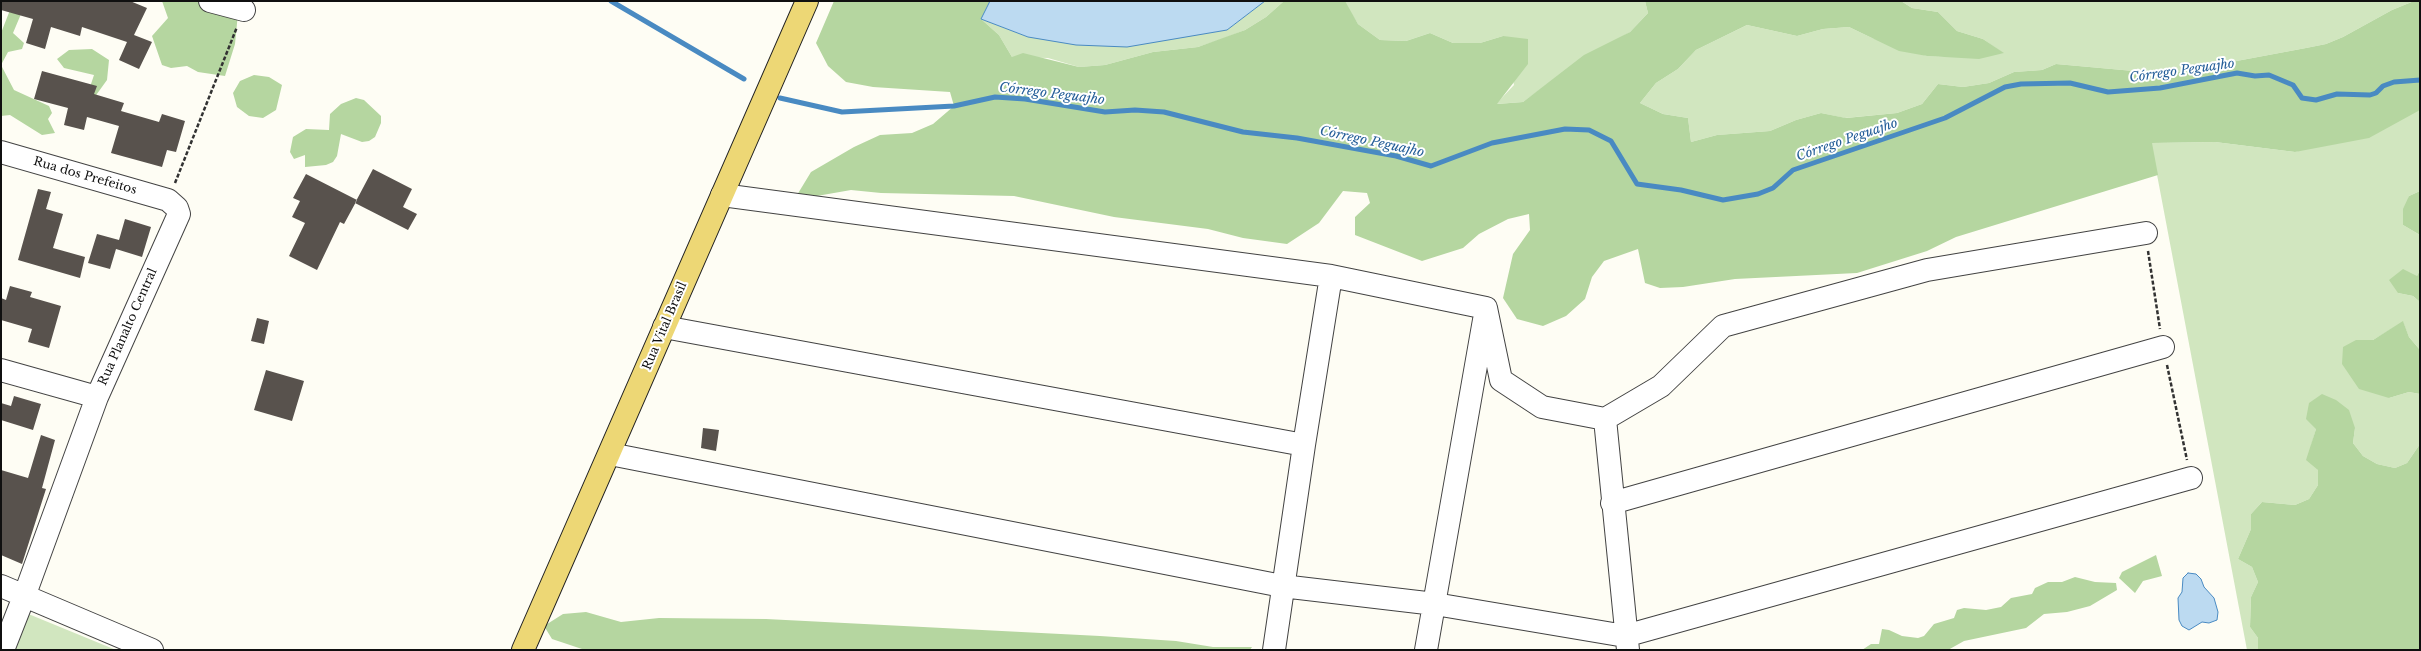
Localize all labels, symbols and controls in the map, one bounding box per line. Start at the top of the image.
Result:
water label: Córrego Peguajho [2128,56,2236,86]
water label: Córrego Peguajho [998,80,1106,108]
water label: Córrego Peguajho [1794,115,1900,165]
water label: Córrego Peguajho [1318,123,1426,161]
street label: Rua dos Prefeitos [32,154,138,198]
street label: Rua Planalto Central [96,266,160,388]
street label: Rua Vital Brasil [640,280,690,372]

